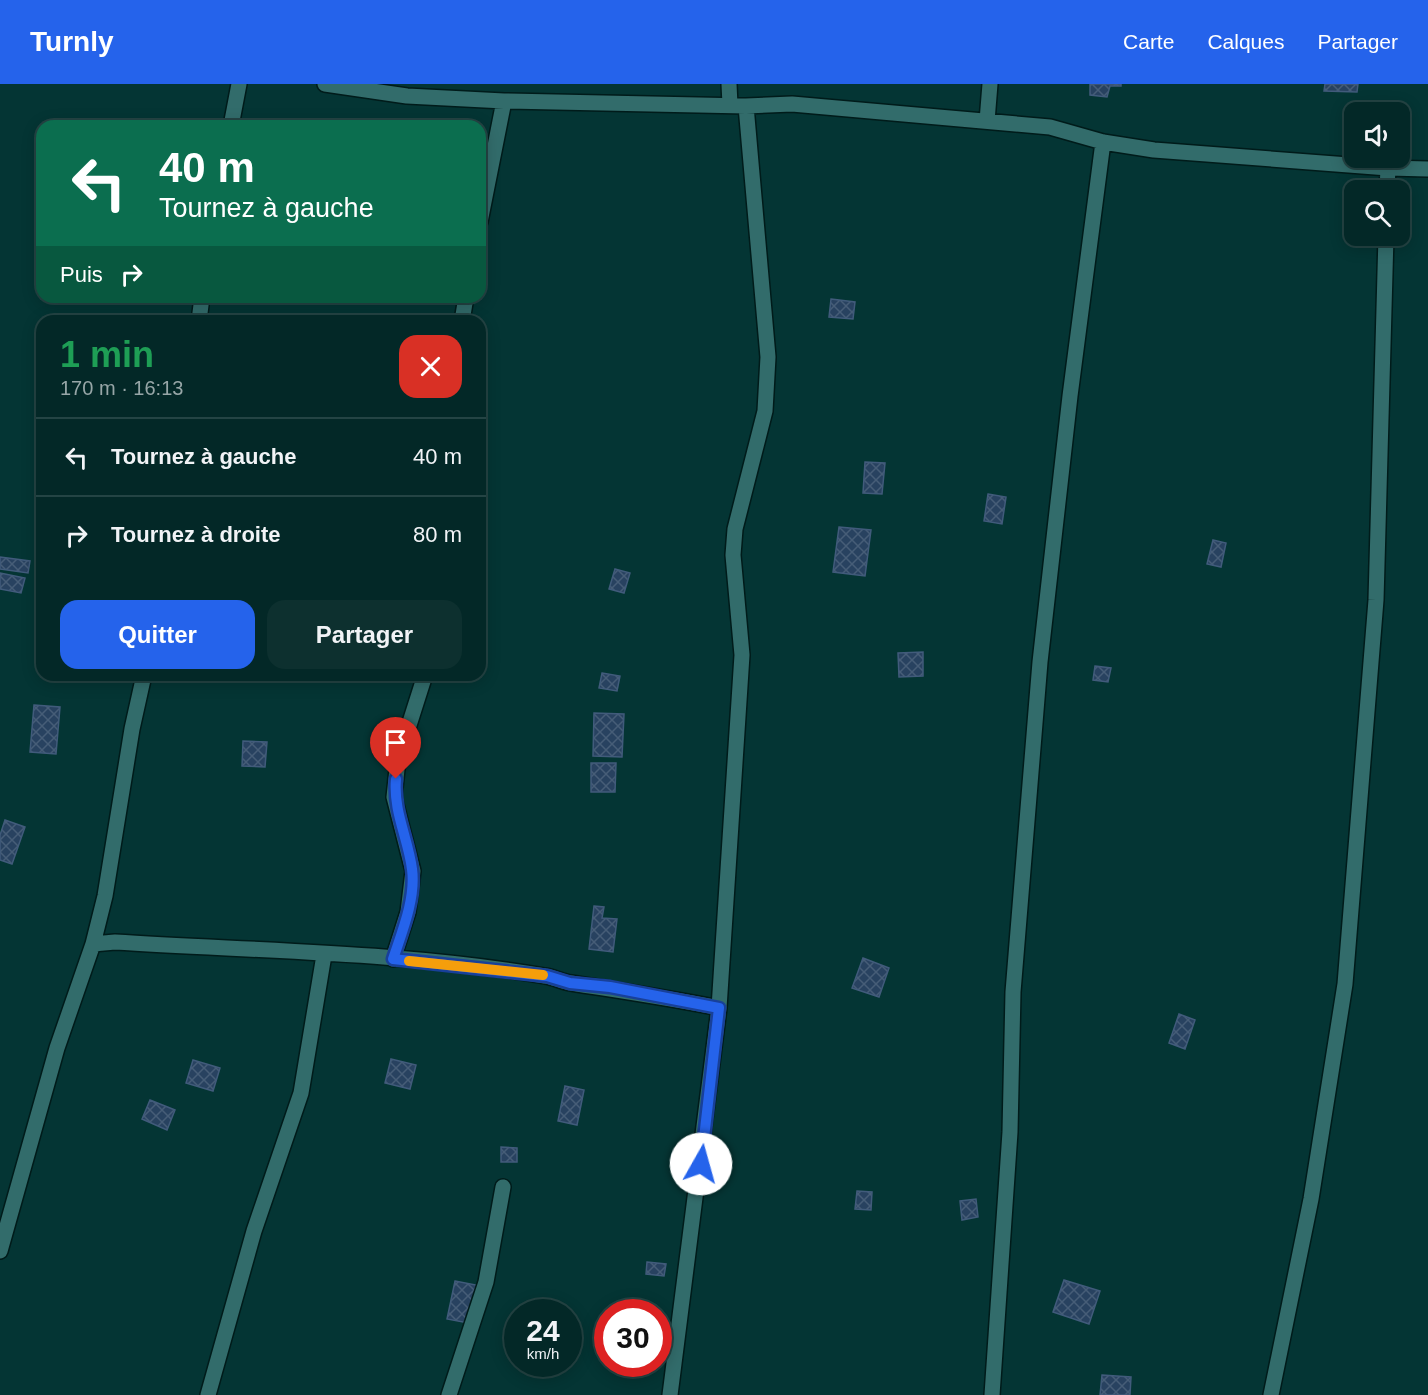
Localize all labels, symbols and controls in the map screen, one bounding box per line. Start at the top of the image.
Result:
text: Turnly [30,26,113,57]
text: Carte [1123,30,1174,53]
text: Calques [1207,30,1284,53]
text: Partager [1317,30,1398,53]
map controls [1344,102,1410,246]
button: sound [1344,102,1410,168]
icon: left [60,144,138,222]
text: 40 m [159,144,255,191]
button: search [1344,180,1410,246]
text: Tournez à gauche [159,193,374,223]
icon: right [115,258,148,291]
text: Puis [60,262,103,287]
text: 1 min [60,334,154,375]
button: close [399,335,462,398]
text: 170 m · 16:13 [60,377,183,399]
icon: left [60,441,93,474]
text: Tournez à gauche [111,444,296,469]
text: 40 m [413,444,462,469]
icon: right [60,519,93,552]
text: Tournez à droite [111,522,281,547]
text: 80 m [413,522,462,547]
button: Quitter [60,600,255,669]
button: Partager [267,600,462,669]
pin [370,717,421,779]
icon: arrive [379,726,412,759]
position arrow [669,1132,733,1196]
speed limit sign: 30 [594,1299,672,1377]
text: 24 [526,1314,560,1347]
text: km/h [527,1345,559,1362]

